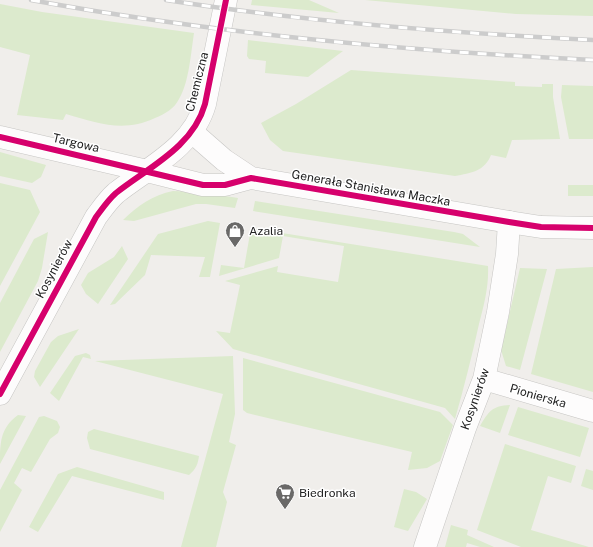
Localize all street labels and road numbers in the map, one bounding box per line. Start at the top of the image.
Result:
street label: Chemiczna [183,51,211,113]
street label: Targowa [51,131,101,155]
street label: Generała Stanisława Maczka [291,167,451,209]
street label: Kosynierów [33,237,76,301]
street label: Kosynierów [458,366,492,432]
street label: Pionierska [508,381,568,411]

